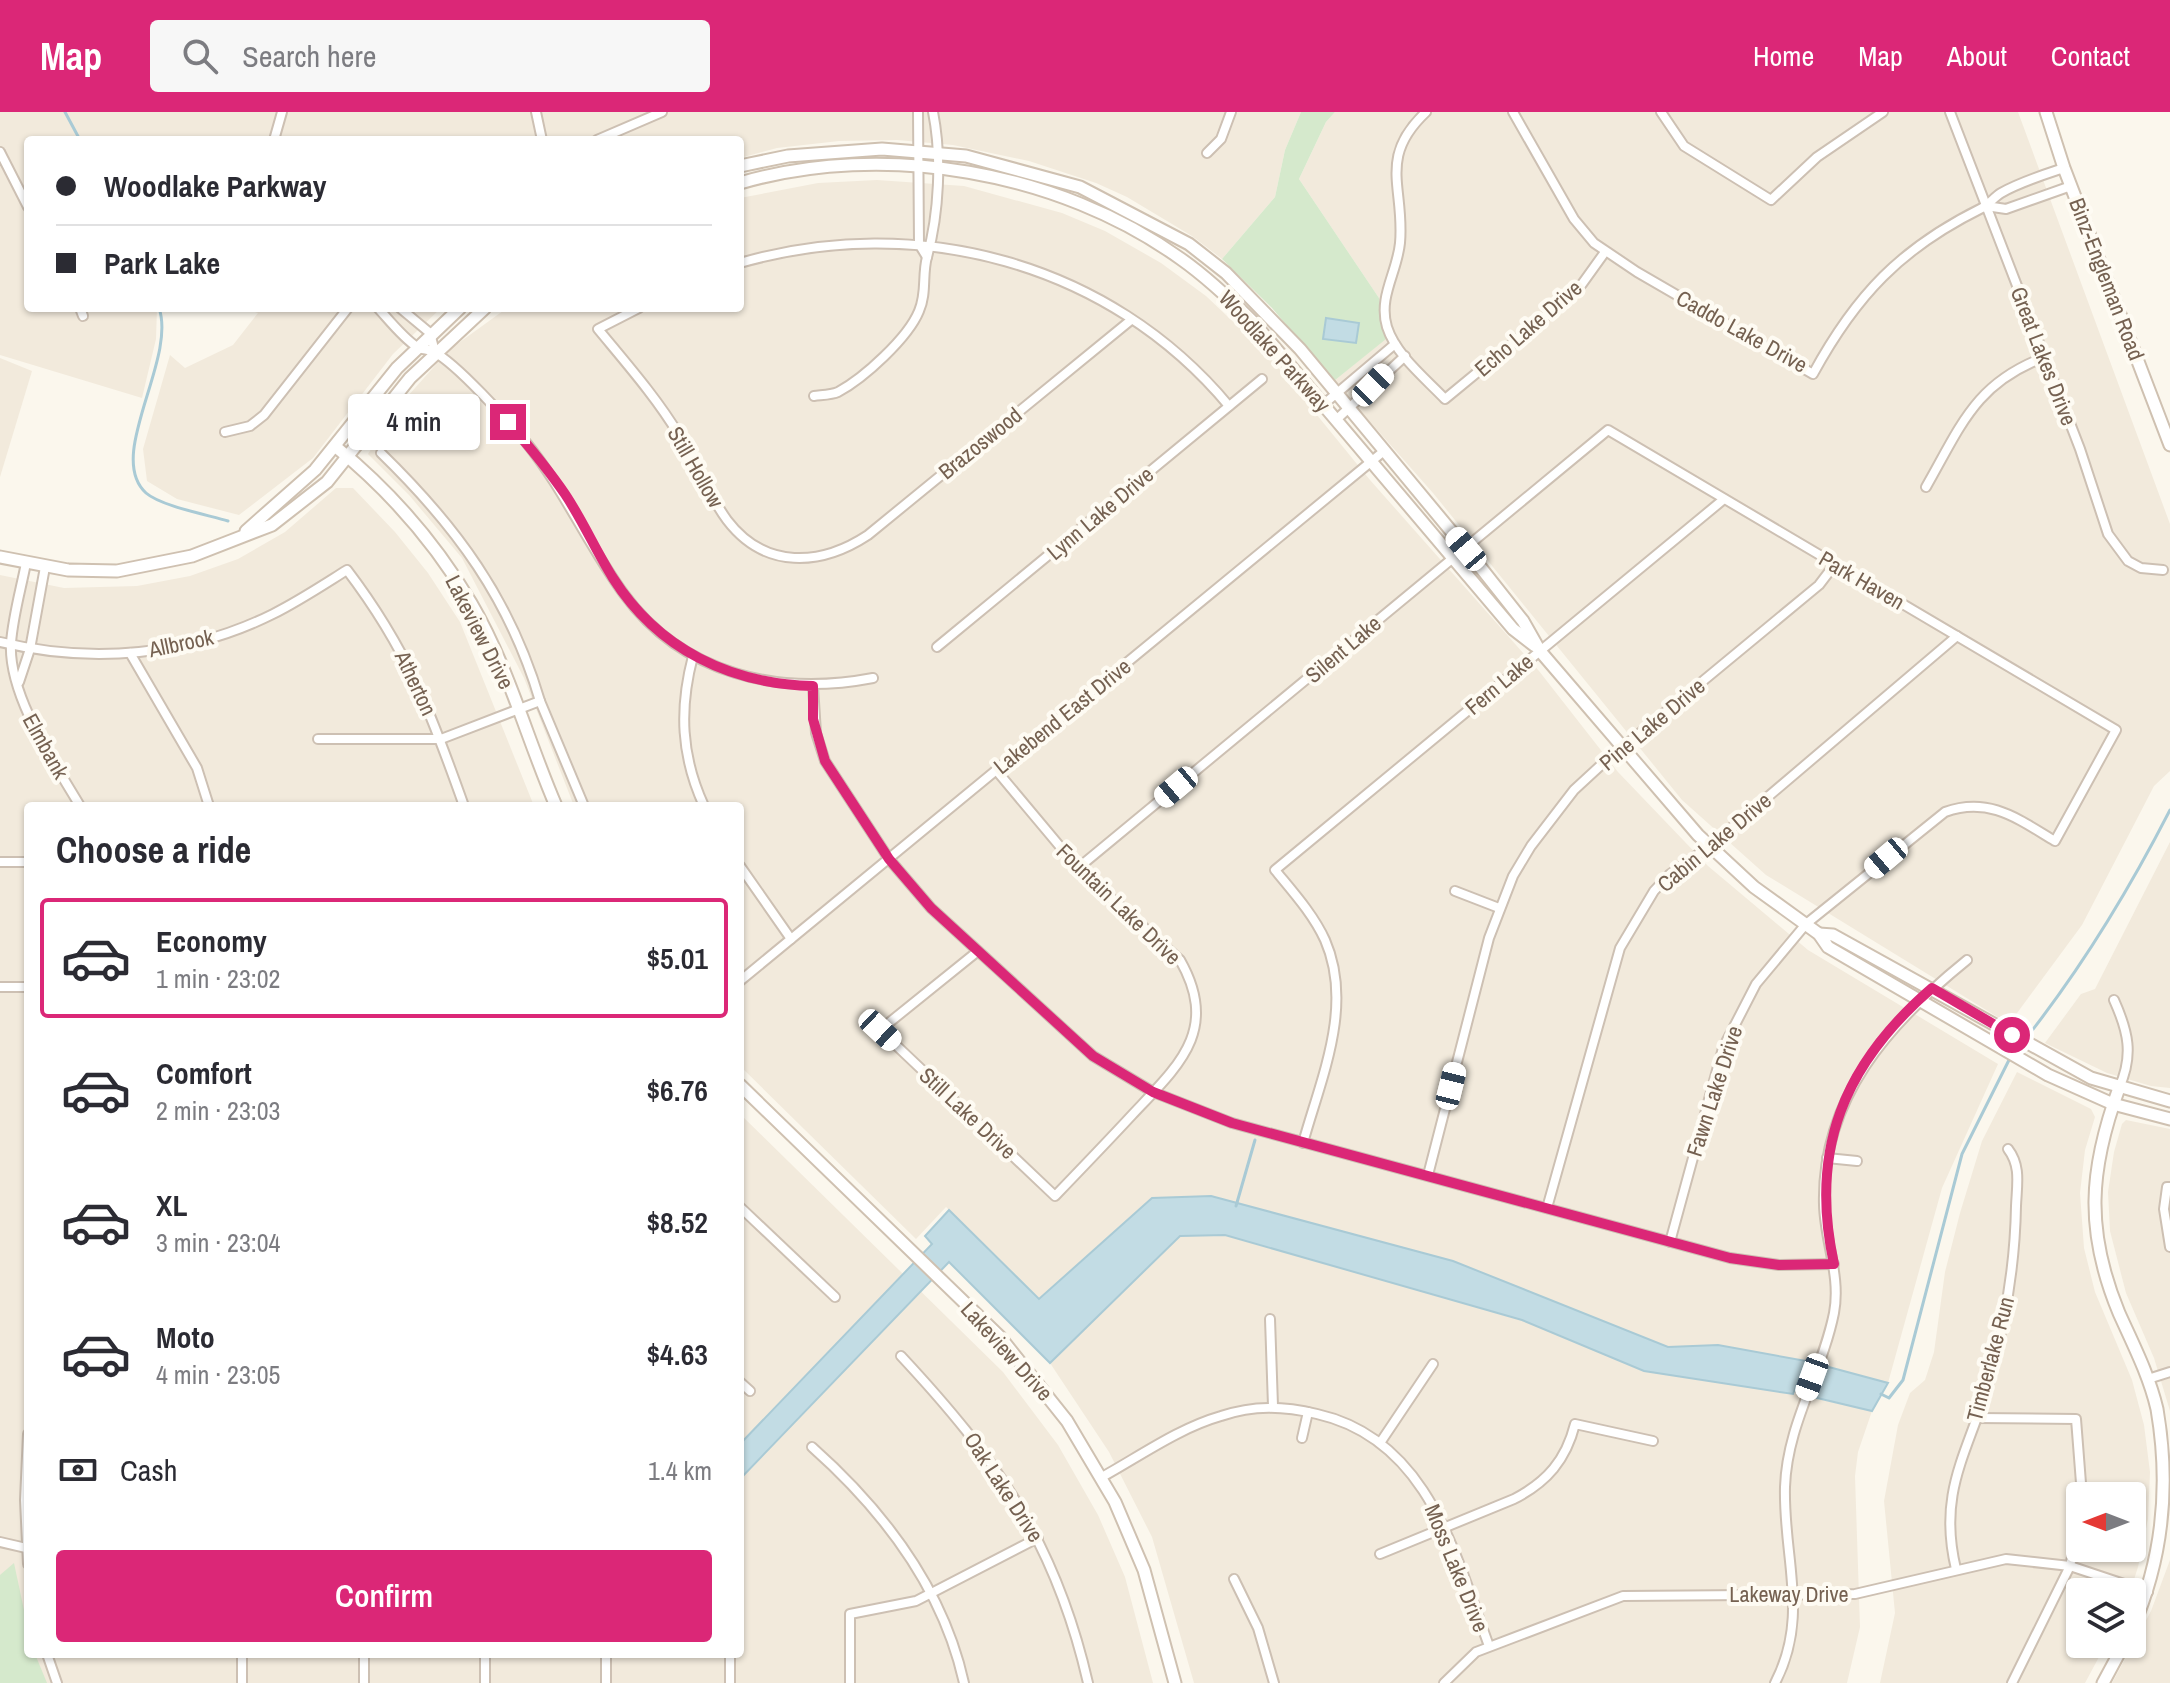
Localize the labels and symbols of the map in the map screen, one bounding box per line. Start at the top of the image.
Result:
street label: Binz-Engleman Road [2062,194,2152,364]
street label: Echo Lake Drive [1468,273,1588,383]
street label: Great Lakes Drive [2004,282,2084,430]
street label: Caddo Lake Drive [1671,283,1813,379]
street label: Woodlake Parkway [1212,284,1338,418]
car [1348,359,1398,411]
callout: 4 min [348,394,480,450]
street label: Brazoswood [932,400,1028,486]
route end [490,404,526,440]
street label: Still Hollow [661,421,731,513]
street label: Lynn Lake Drive [1040,460,1160,566]
car [1441,523,1491,575]
street label: Park Haven [1814,543,1910,617]
street label: Lakeview Drive [438,570,522,694]
street label: Silent Lake [1299,608,1387,690]
street label: Allbrook [145,621,217,665]
street label: Atherton [388,645,444,720]
street label: Fern Lake [1459,647,1539,721]
street label: Lakebend East Drive [987,651,1137,781]
street label: Pine Lake Drive [1593,671,1711,777]
street label: Elmbank [16,708,77,785]
car [1150,762,1202,812]
street label: Cabin Lake Drive [1651,785,1777,899]
car [1860,833,1912,883]
street label: Fountain Lake Drive [1050,837,1188,971]
car [854,1005,906,1055]
route start [1994,1017,2030,1053]
street label: Fawn Lake Drive [1679,1022,1749,1160]
street label: Still Lake Drive [913,1060,1023,1166]
car [1434,1060,1468,1112]
street label: Timberlake Run [1959,1293,2021,1425]
street label: Lakeview Drive [954,1295,1060,1407]
car [1793,1350,1831,1404]
street label: Oak Lake Drive [957,1426,1051,1548]
north arrow [2066,1482,2146,1562]
street label: Moss Lake Drive [1418,1500,1496,1636]
street label: Lakeway Drive [1729,1579,1849,1609]

